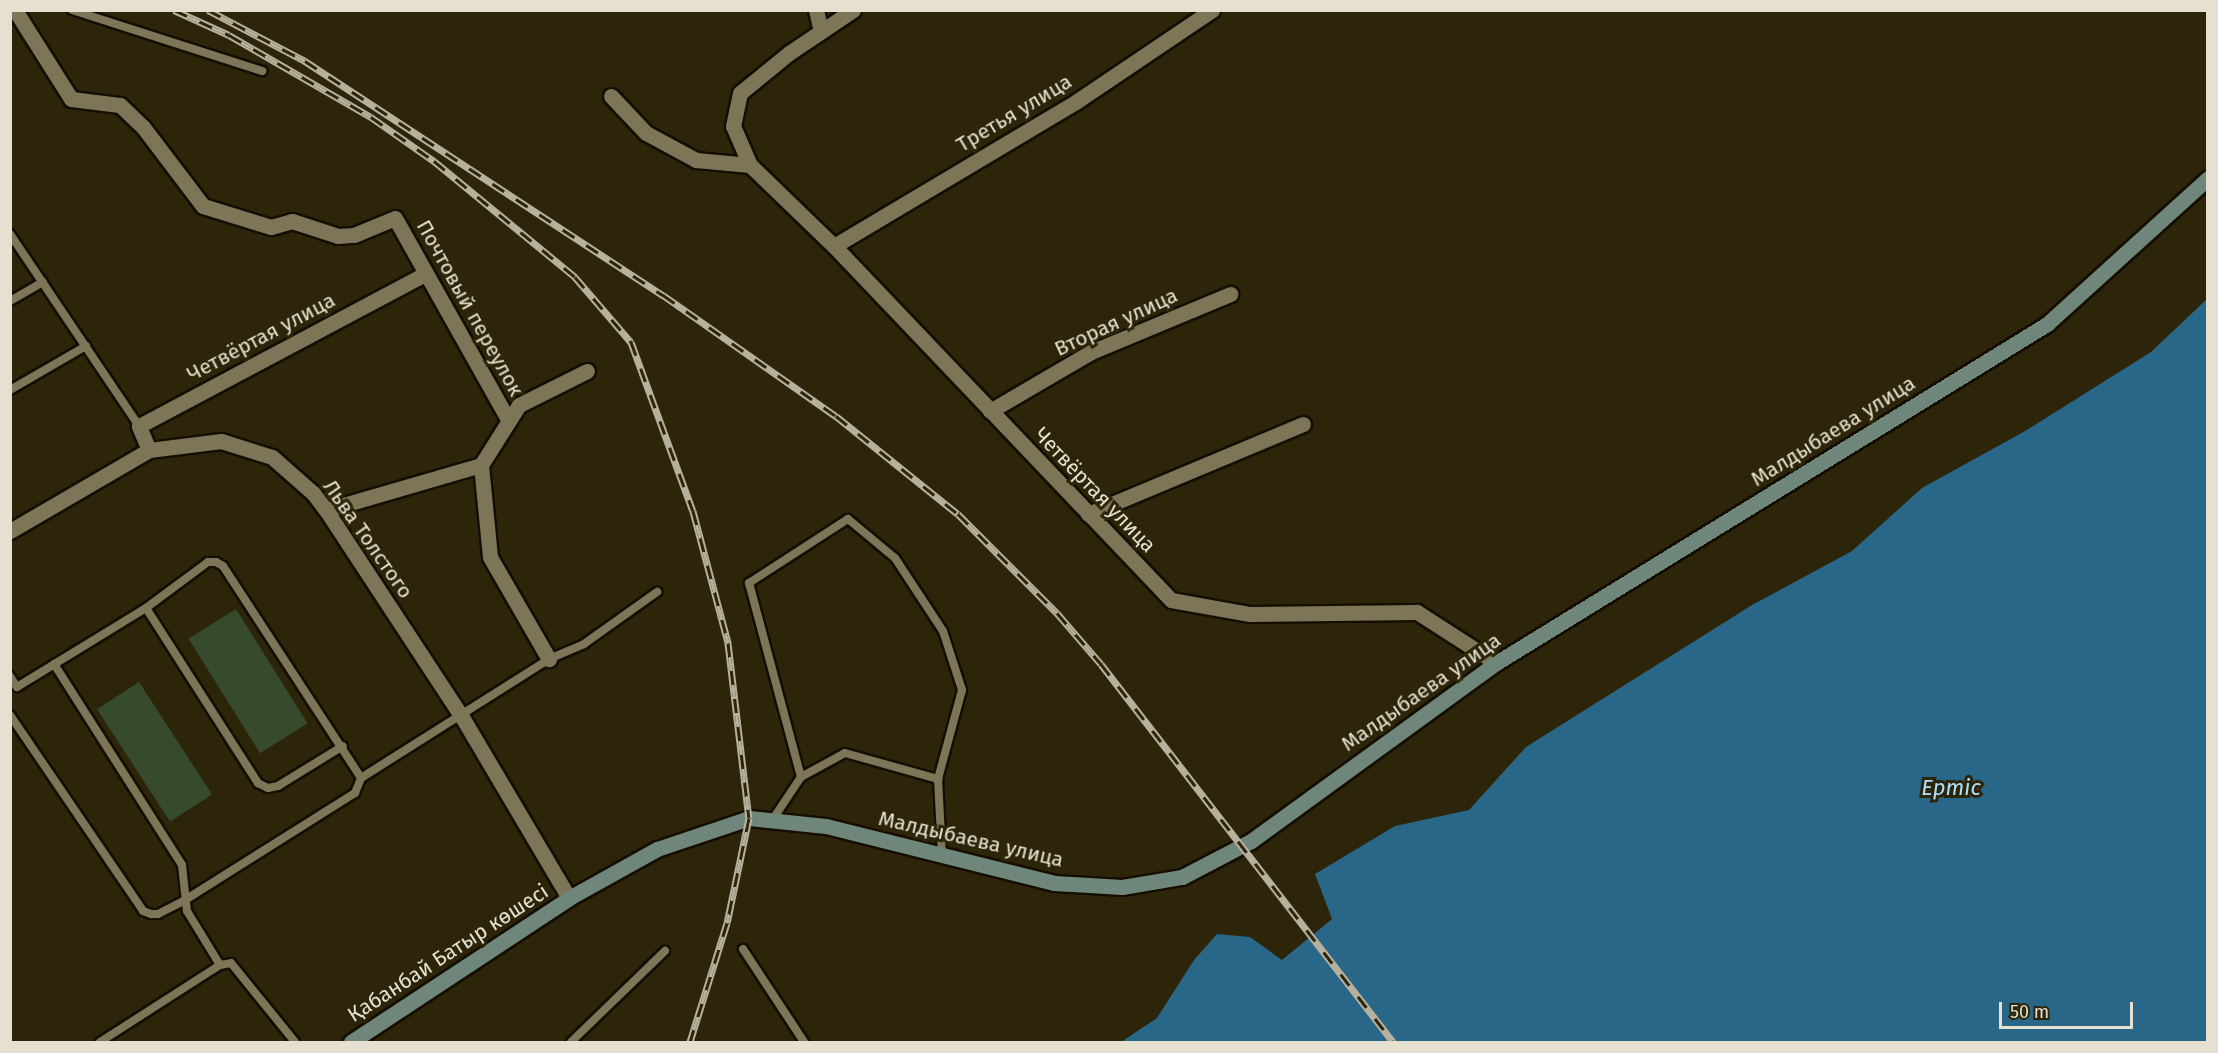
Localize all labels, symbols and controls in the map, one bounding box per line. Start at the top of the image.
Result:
street label: Третья улица [952,69,1076,157]
street label: Почтовый переулок [411,215,529,401]
street label: Вторая улица [1050,282,1182,362]
street label: Четвёртая улица [183,287,339,387]
street label: Малдыбаева улица [1746,370,1920,492]
street label: Четвёртая улица [1029,422,1161,558]
street label: Льва Толстого [318,475,418,603]
street label: Малдыбаева улица [1336,627,1506,757]
water label: Ертіс [1921,775,1981,801]
street label: Малдыбаева улица [876,805,1066,873]
street label: Қабанбай Батыр көшесі [343,879,553,1027]
scale bar [2002,990,2136,1028]
text: 50 m [2010,1001,2049,1023]

